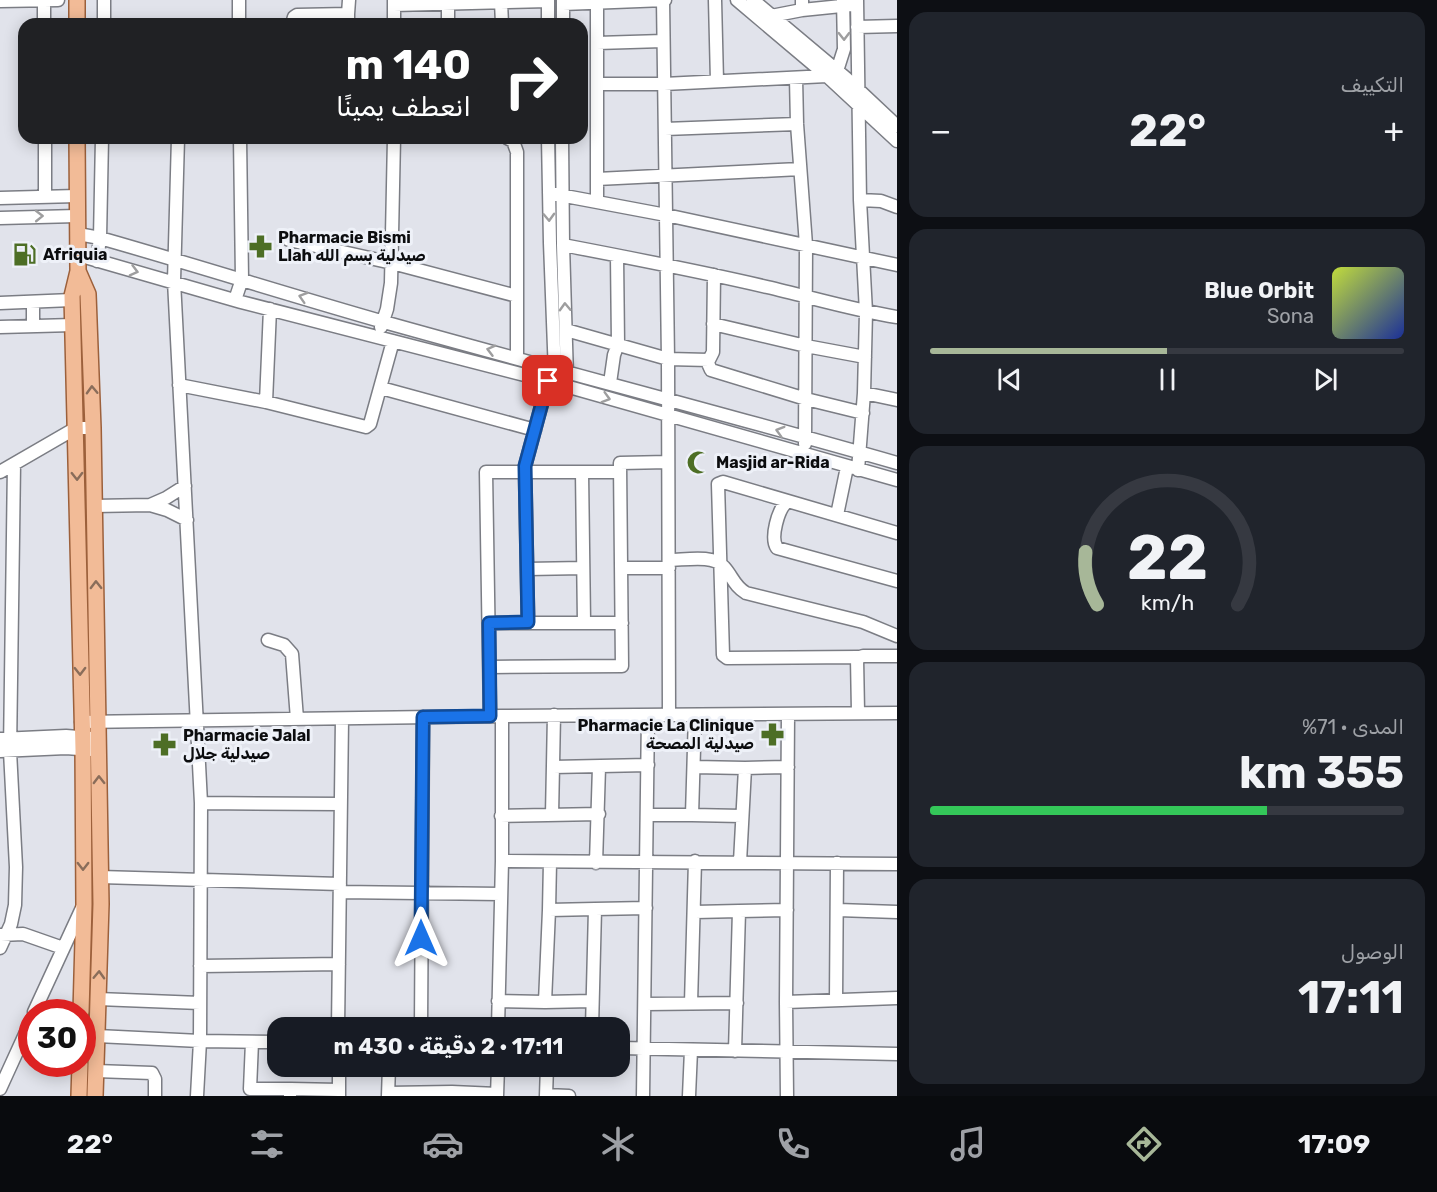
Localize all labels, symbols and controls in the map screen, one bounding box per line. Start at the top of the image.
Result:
one-way arrow [838,31,850,40]
text: 140 m [345,40,471,90]
icon: right [492,42,570,120]
text: التكييف [1341,73,1404,97]
text: انعطف يمينًا [336,91,471,123]
text: 22° [1129,104,1206,157]
text: − [930,111,951,150]
text: + [1383,111,1404,150]
one-way arrow [34,210,43,222]
one-way arrow [543,213,556,222]
place label: Pharmacie Bismi Llah صيدلية بسم الله [278,228,426,266]
pharmacy icon: Pharmacie Bismi Llah صيدلية بسم الله [247,233,273,259]
fuel station icon: Afriquia [12,241,38,267]
place label: Afriquia [43,245,107,264]
one-way arrow [129,263,139,276]
text: Blue Orbit [1204,277,1314,304]
one-way arrow [298,292,309,304]
one-way arrow [559,303,572,312]
text: Sona [1267,304,1314,328]
one-way arrow [486,345,496,358]
pin [522,355,573,406]
icon: previous [993,363,1026,396]
icon: pause [1151,363,1184,396]
icon: next [1309,363,1342,396]
icon: arrive [531,364,564,397]
one-way arrow [85,385,98,394]
one-way arrow [601,391,611,403]
one-way arrow [775,426,786,438]
mosque icon: Masjid ar-Rida [685,449,711,475]
place label: Masjid ar-Rida [716,453,830,472]
one-way arrow [71,471,83,480]
text: 22 [1126,521,1208,595]
one-way arrow [90,580,102,589]
text: km/h [1140,590,1194,615]
one-way arrow [74,666,86,675]
text: المدى · 71% [1302,715,1404,739]
place label: Pharmacie La Clinique صيدلية المصحة [578,716,754,753]
pharmacy icon: Pharmacie La Clinique صيدلية المصحة [759,721,785,747]
place label: Pharmacie Jalal صيدلية جلال [183,726,311,763]
pharmacy icon: Pharmacie Jalal صيدلية جلال [152,731,178,757]
text: 355 km [1239,746,1404,799]
one-way arrow [93,775,105,784]
one-way arrow [77,861,90,870]
position arrow [389,906,453,970]
text: الوصول [1341,940,1404,964]
one-way arrow [92,970,105,979]
text: 17:11 [1298,971,1404,1024]
speed limit sign: 30 [18,999,96,1077]
text: 17:11 · 2 دقيقة · 430 m [334,1033,563,1060]
icon: filters [246,1123,288,1165]
icon: car [422,1123,464,1165]
icon: climate [597,1123,639,1165]
icon: phone [772,1123,814,1165]
icon: music [947,1123,989,1165]
icon: directions [1123,1123,1165,1165]
text: 22° [67,1128,113,1160]
text: 17:09 [1298,1128,1370,1160]

